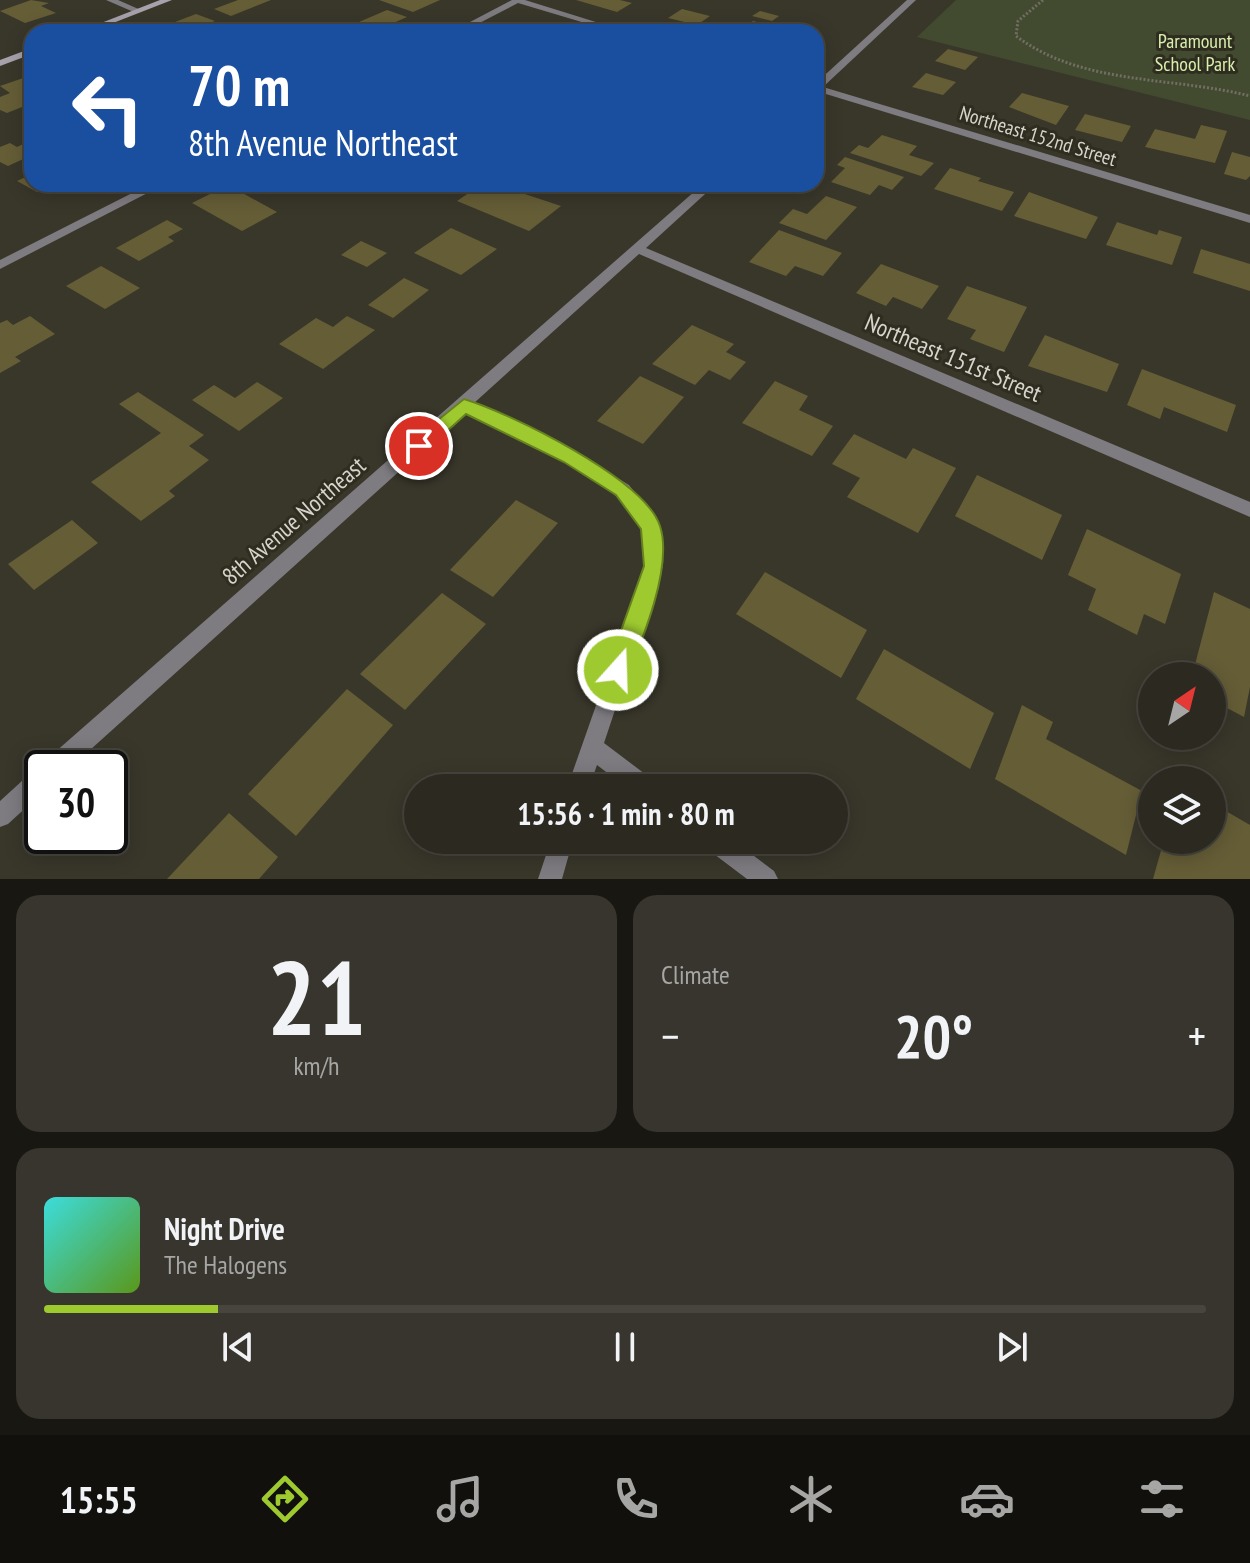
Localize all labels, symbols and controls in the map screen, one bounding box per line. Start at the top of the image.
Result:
park label: Paramount School Park [1155,28,1235,77]
text: 70 m [188,49,290,121]
icon: left [56,56,160,160]
street label: Northeast 152nd Street [956,100,1120,172]
text: 8th Avenue Northeast [188,119,458,166]
street label: Northeast 151st Street [860,306,1047,409]
pin [385,412,453,480]
icon: arrive [397,424,441,468]
street label: 8th Avenue Northeast [216,450,372,591]
position arrow [576,628,660,712]
north arrow [1138,662,1226,750]
map controls [1138,662,1226,854]
speed limit sign: 30 [24,750,128,854]
button: layers [1138,766,1226,854]
text: 15:56 · 1 min · 80 m [517,794,735,833]
text: 21 [267,929,366,1064]
text: Climate [661,958,730,991]
text: 20° [894,997,973,1075]
text: − [661,1007,679,1064]
text: + [1188,1007,1206,1064]
text: km/h [293,1049,340,1082]
text: Night Drive [164,1209,285,1248]
text: The Halogens [164,1248,287,1281]
icon: previous [216,1325,260,1369]
icon: pause [603,1325,647,1369]
icon: next [990,1325,1034,1369]
icon: directions [257,1471,313,1527]
icon: music [432,1471,488,1527]
icon: phone [608,1471,664,1527]
icon: climate [783,1471,839,1527]
icon: car [959,1471,1015,1527]
icon: filters [1134,1471,1190,1527]
text: 15:55 [60,1476,138,1523]

